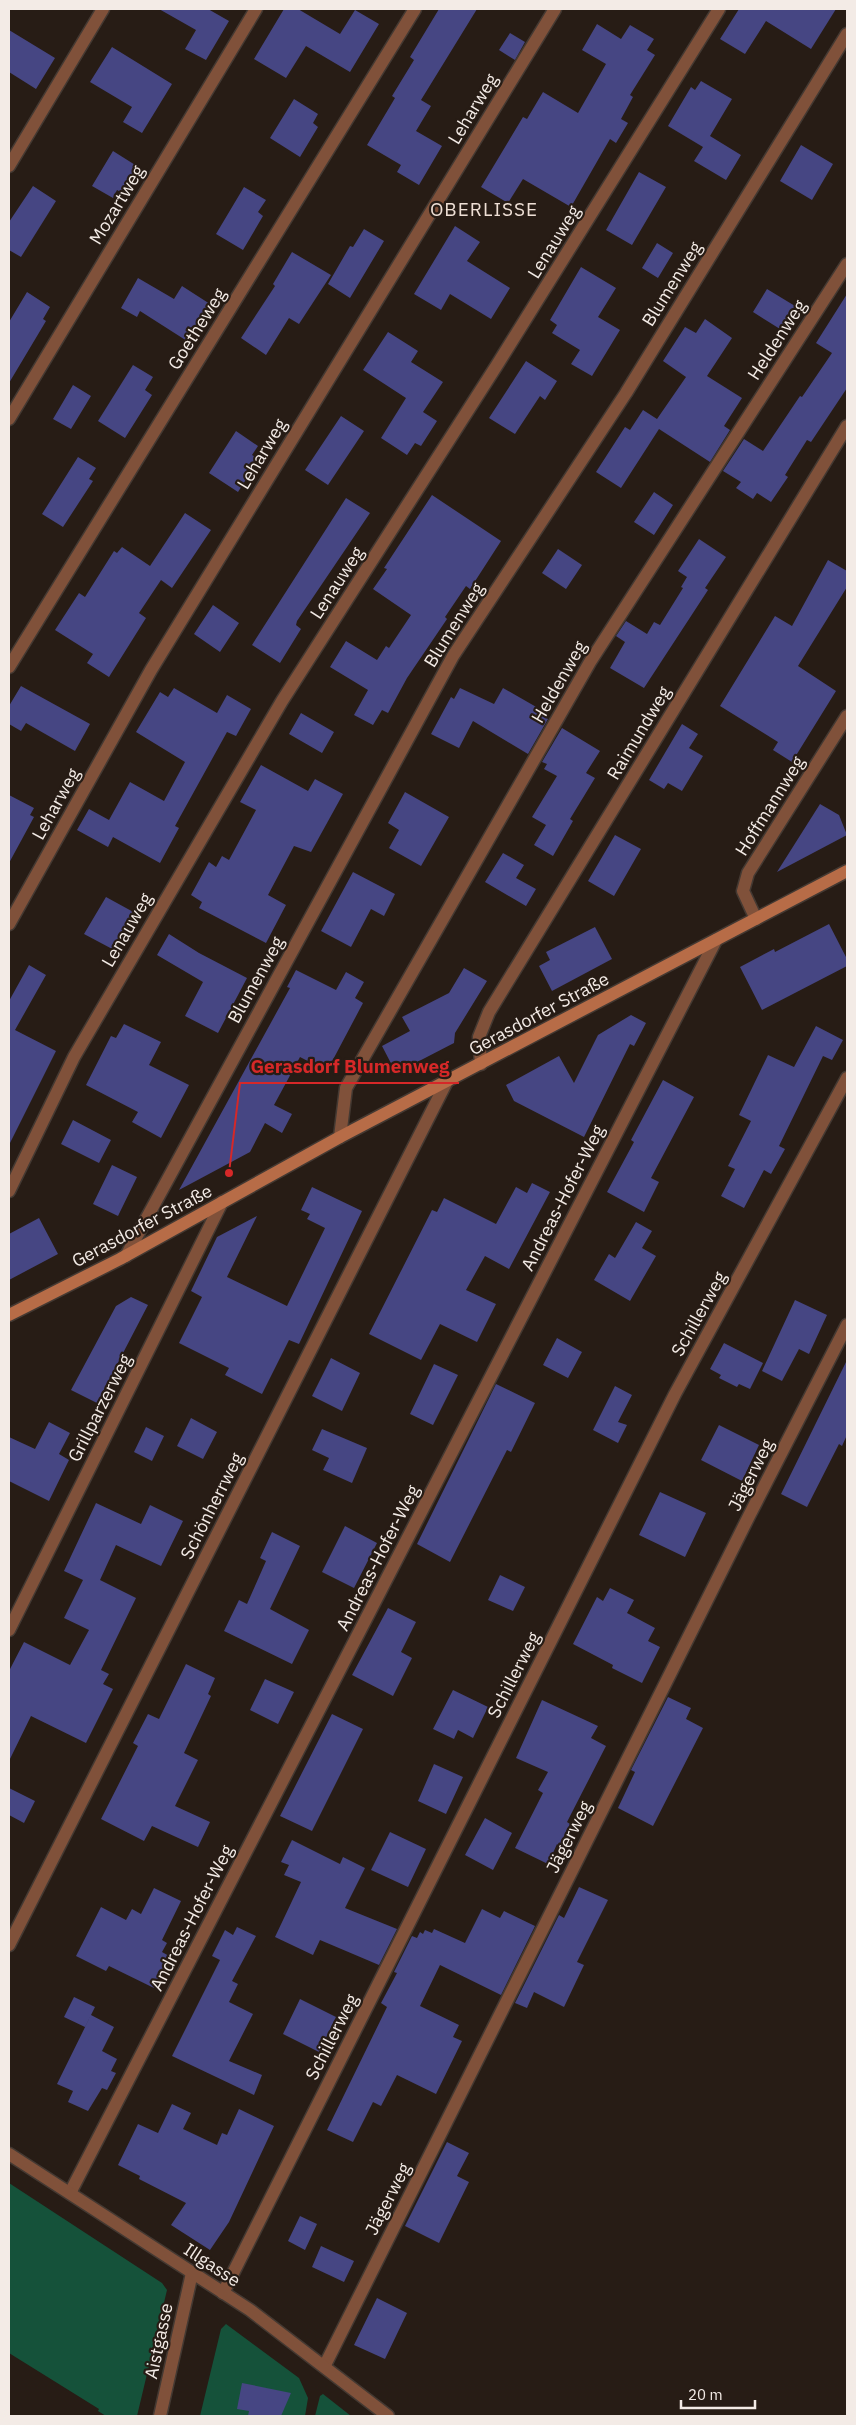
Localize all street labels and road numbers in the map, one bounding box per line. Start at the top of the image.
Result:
street label: Leharweg [443,69,503,148]
street label: Mozartweg [84,160,150,249]
street label: Lenauweg [522,200,585,283]
street label: Blumenweg [636,237,707,330]
street label: Goetheweg [162,283,231,374]
street label: Heldenweg [742,295,811,384]
street label: Leharweg [232,414,292,493]
street label: Lenauweg [305,542,369,623]
street label: Blumenweg [418,578,489,671]
street label: Heldenweg [526,636,592,727]
street label: Raimundweg [602,681,676,784]
street label: Hoffmannweg [730,751,810,860]
street label: Leharweg [27,763,85,844]
street label: Lenauweg [96,888,157,971]
street label: Blumenweg [222,932,289,1027]
street label: Gerasdorfer Straße [465,967,613,1060]
street label: Andreas-Hofer-Weg [516,1121,610,1275]
street label: Gerasdorfer Straße [68,1179,216,1272]
street label: Schillerweg [666,1267,732,1360]
street label: Grillparzerweg [63,1350,137,1466]
street label: Jägerweg [723,1434,779,1515]
street label: Schönherrweg [175,1448,248,1563]
street label: Andreas-Hofer-Weg [331,1481,425,1635]
street label: Schillerweg [482,1627,545,1722]
street label: Jägerweg [541,1796,597,1877]
street label: Andreas-Hofer-Weg [145,1841,239,1995]
street label: Schillerweg [300,1989,363,2084]
street label: Jägerweg [360,2158,416,2239]
street label: Illgasse [179,2238,245,2292]
street label: Aistgasse [139,2301,178,2381]

